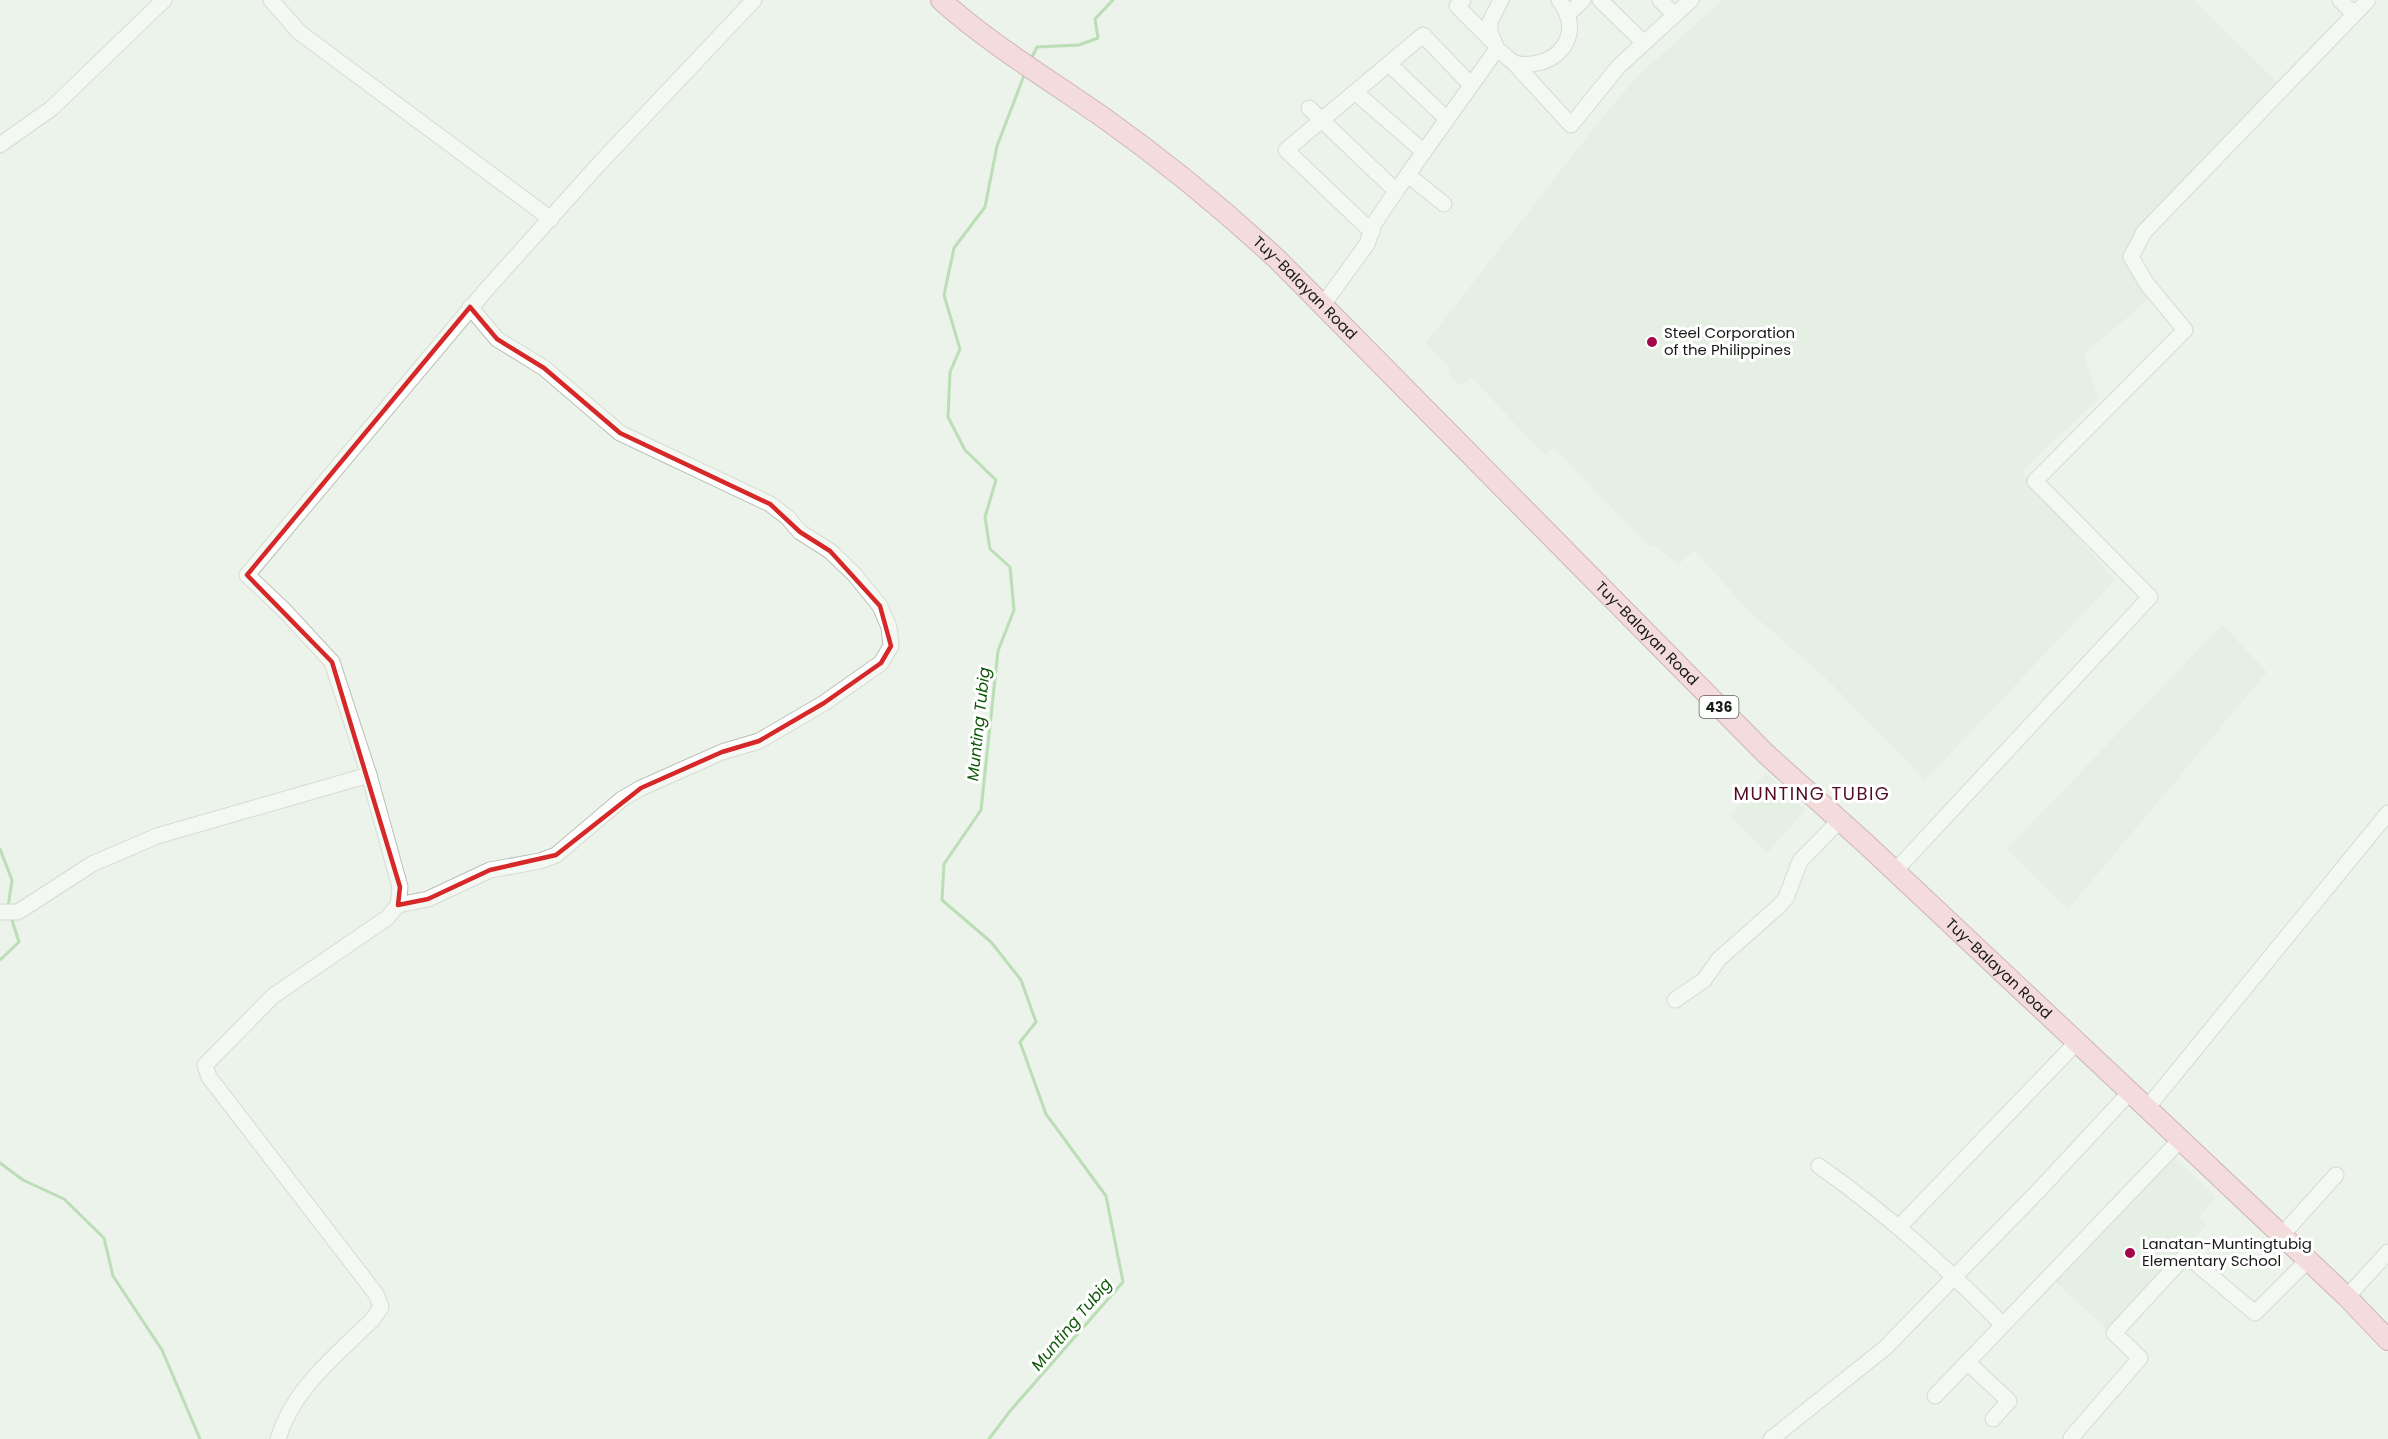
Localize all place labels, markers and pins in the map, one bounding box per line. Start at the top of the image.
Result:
place label: Steel Corporation of the Philippines [1664,322,1795,360]
marker: Steel Corporation of the Philippines [1645,335,1659,349]
place label: Lanatan-Muntingtubig Elementary School [2142,1233,2312,1271]
marker: Lanatan-Muntingtubig Elementary School [2123,1246,2137,1260]

